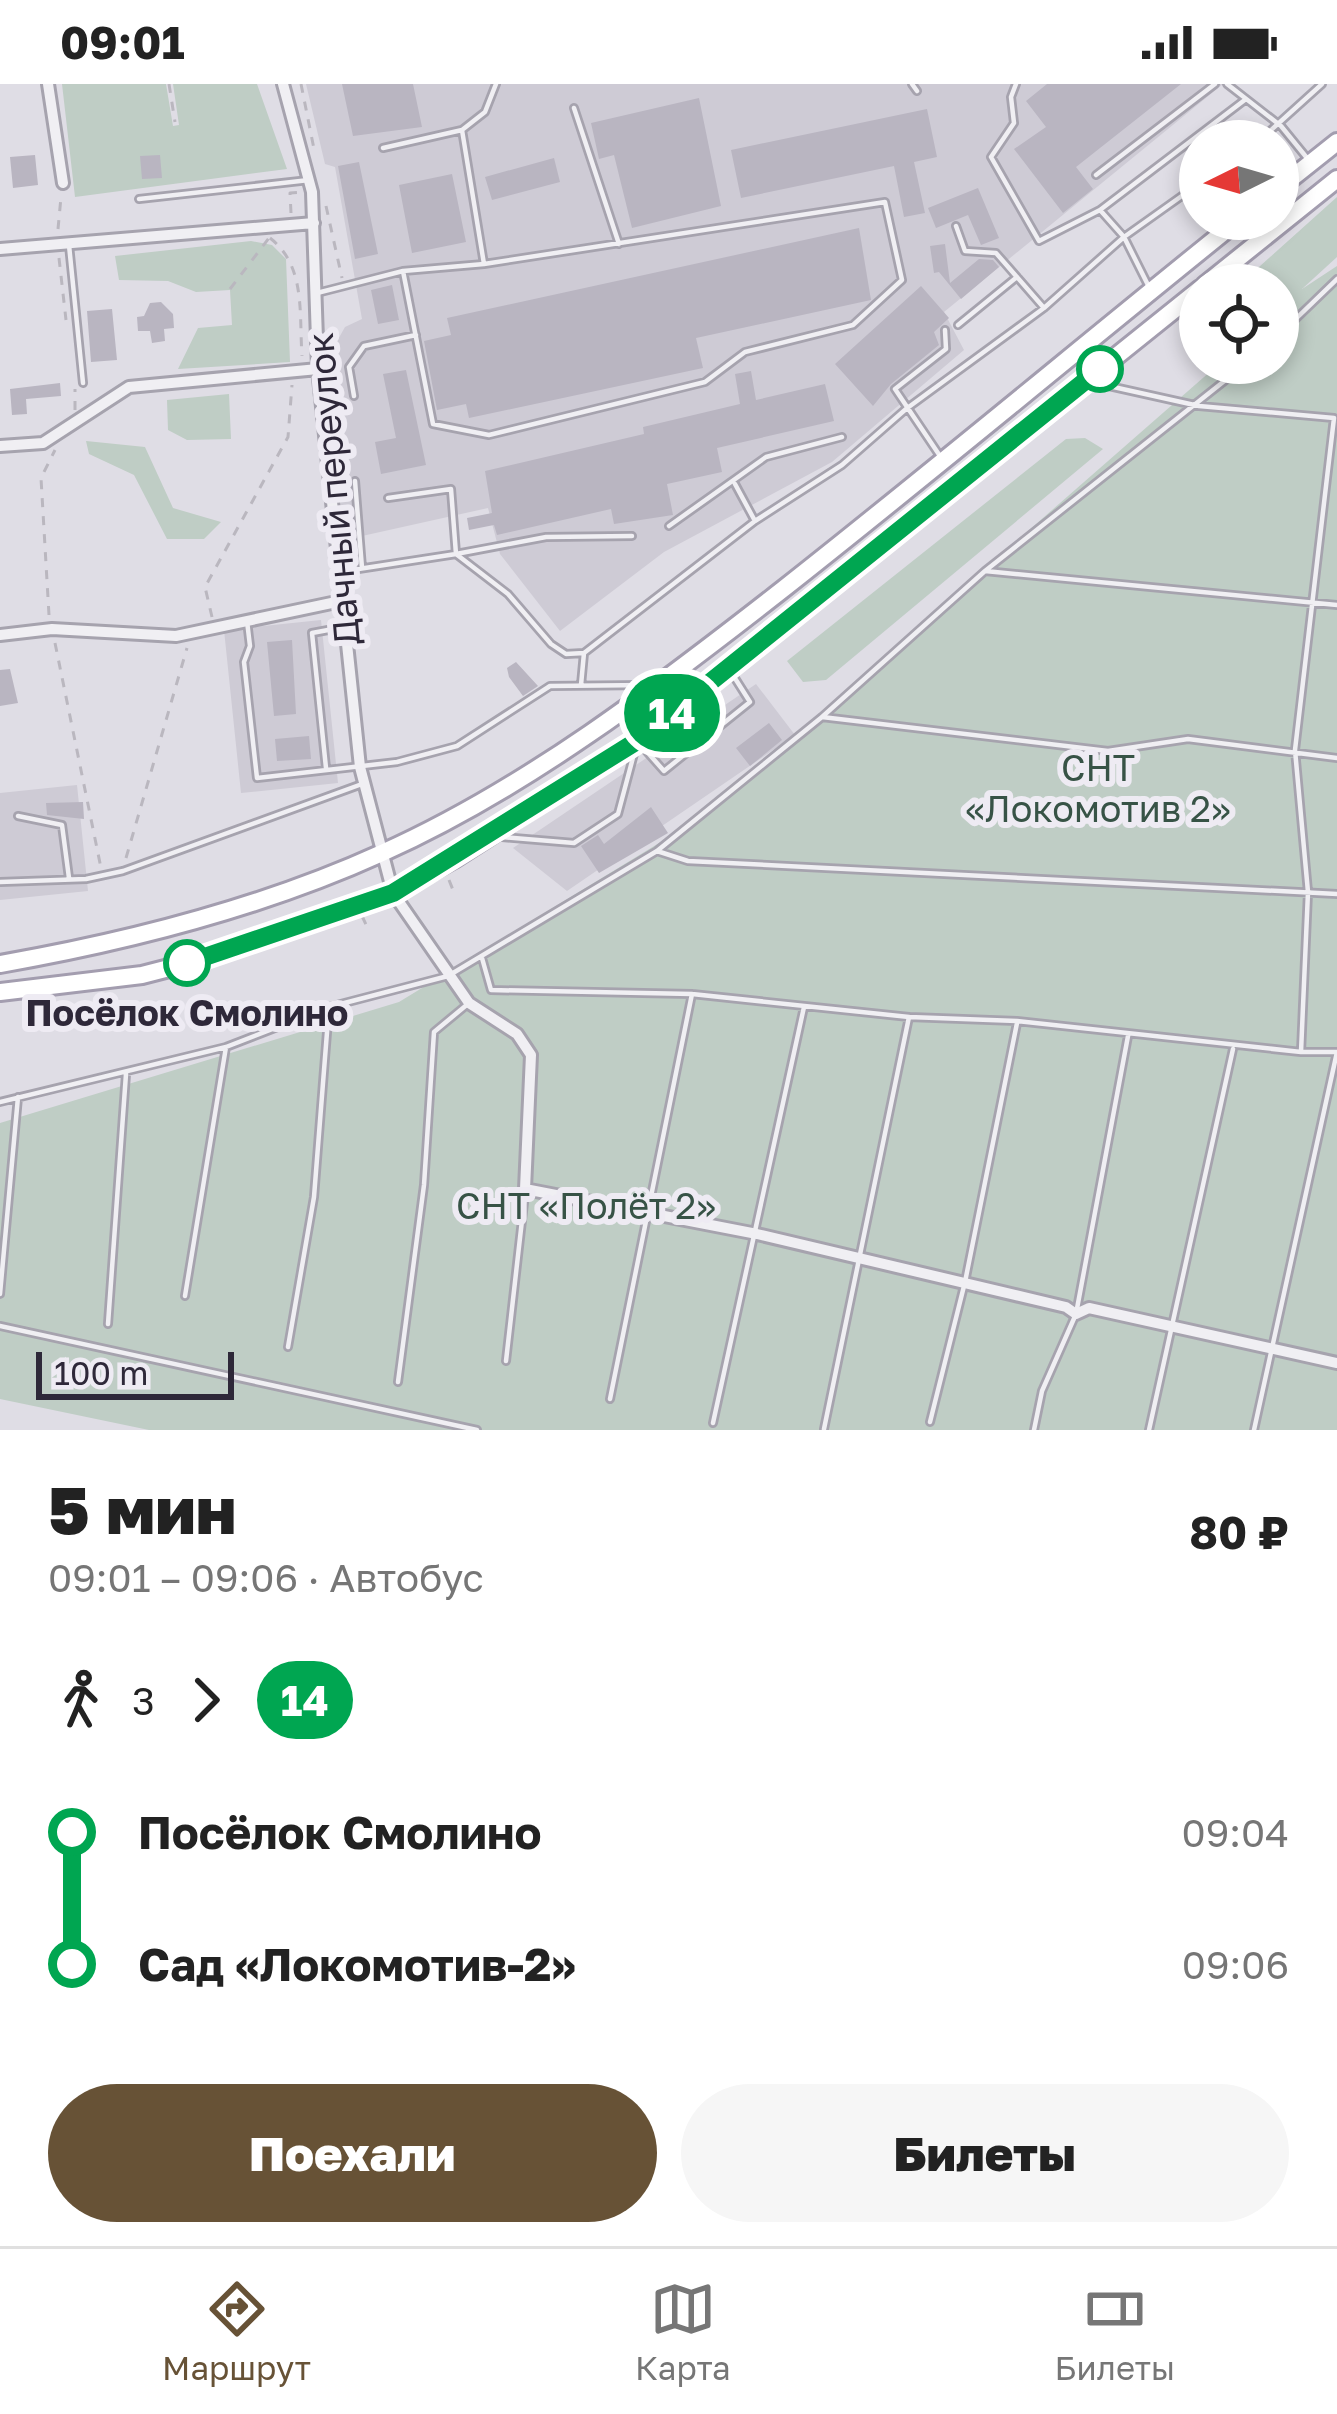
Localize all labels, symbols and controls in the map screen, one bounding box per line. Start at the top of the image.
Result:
text: 09:01 [60,15,185,69]
north arrow [1179,120,1299,240]
map controls [1179,120,1299,384]
button: locate [1179,264,1299,384]
street label: Дачный переулок [298,331,368,647]
unlabelled marker [1078,347,1122,391]
line badge: 14 [618,674,726,752]
text: 14 [648,688,696,738]
park label: СНТ «Локомотив 2» [965,746,1231,830]
marker: Посёлок Смолино [165,941,209,985]
place label: Посёлок Смолино [26,991,348,1034]
park label: СНТ «Полёт 2» [456,1184,716,1227]
scale bar [36,1346,234,1399]
text: 100 m [54,1353,148,1392]
text: 5 мин [48,1469,236,1549]
text: 80 ₽ [1189,1505,1289,1559]
text: 09:01 – 09:06 · Автобус [48,1554,484,1601]
icon: walk [48,1667,114,1733]
icon: forward [173,1667,239,1733]
text: 14 [281,1675,329,1725]
text: 3 [132,1677,155,1724]
text: Посёлок Смолино [138,1805,542,1859]
text: 09:04 [1182,1809,1289,1856]
text: Сад «Локомотив-2» [138,1937,576,1991]
text: 09:06 [1182,1941,1289,1988]
button: Поехали [48,2084,657,2222]
button: Билеты [681,2084,1289,2222]
tab: Маршрут [162,2276,311,2387]
tab: Карта [635,2276,731,2387]
tab: Билеты [1055,2276,1175,2387]

